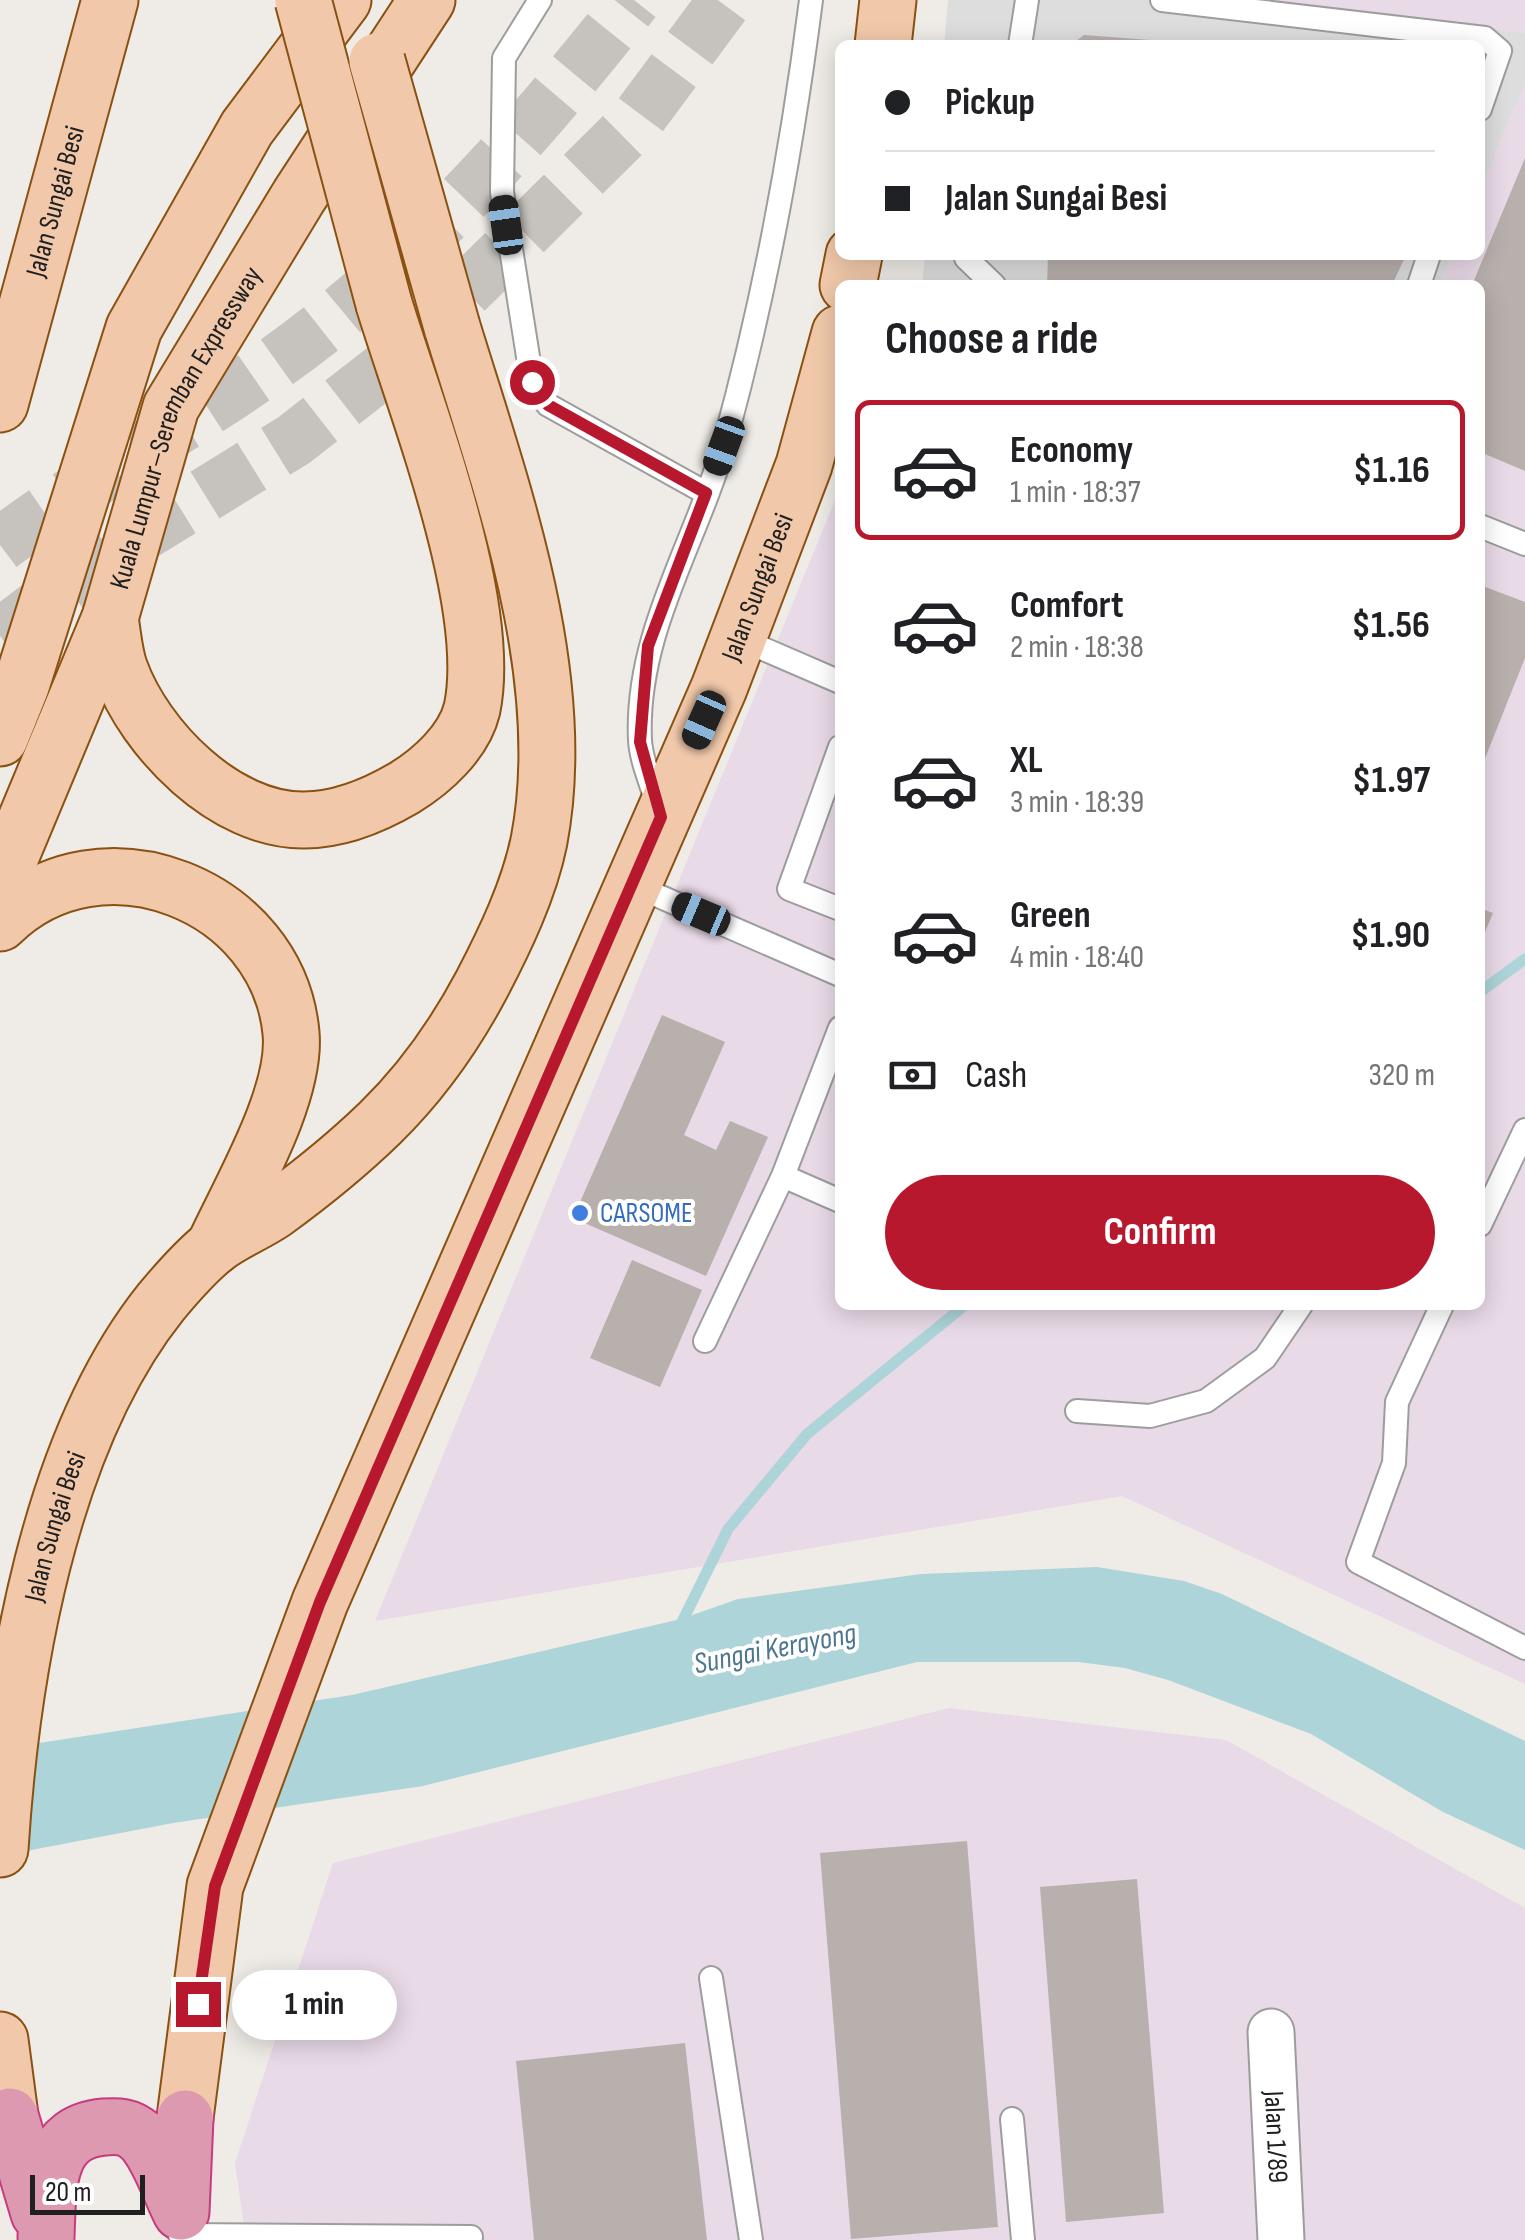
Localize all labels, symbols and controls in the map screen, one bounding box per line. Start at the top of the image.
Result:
text: Pickup [945,80,1035,125]
street label: Jalan Sungai Besi [19,122,91,281]
text: Jalan Sungai Besi [945,176,1167,221]
car [487,193,525,257]
street label: Kuala Lumpur–Seremban Expressway [103,260,269,593]
text: Choose a ride [885,312,1098,367]
route start [510,360,555,405]
car [700,413,748,479]
icon: car [890,425,980,515]
text: Economy [1010,428,1133,473]
text: $1.16 [1353,448,1430,493]
text: 1 min · 18:37 [1010,473,1141,512]
street label: Jalan Sungai Besi [714,509,800,666]
icon: car [890,580,980,670]
text: Comfort [1010,583,1124,628]
text: $1.56 [1352,603,1430,648]
text: 2 min · 18:38 [1010,628,1144,667]
car [678,686,730,754]
icon: car [890,735,980,825]
text: XL [1010,738,1043,783]
text: $1.97 [1352,758,1430,803]
text: 3 min · 18:39 [1010,783,1144,822]
car [668,888,734,940]
icon: car [890,890,980,980]
text: Green [1010,893,1091,938]
text: $1.90 [1351,913,1430,958]
text: 4 min · 18:40 [1010,938,1144,977]
icon: cash [885,1048,940,1103]
text: Cash [965,1053,1027,1098]
text: 320 m [1368,1056,1435,1095]
button: Confirm [885,1175,1435,1290]
place label: CARSOME [600,1197,692,1230]
marker: CARSOME [569,1202,591,1224]
street label: Jalan Sungai Besi [17,1447,93,1606]
water label: Sungai Kerayong [691,1616,859,1682]
callout: 1 min [233,1969,398,2039]
route end [176,1982,221,2027]
text: 1 min [285,1985,344,2024]
street label: Jalan 1/89 [1257,2089,1295,2184]
scale bar [30,2170,145,2214]
text: 20 m [45,2176,91,2209]

